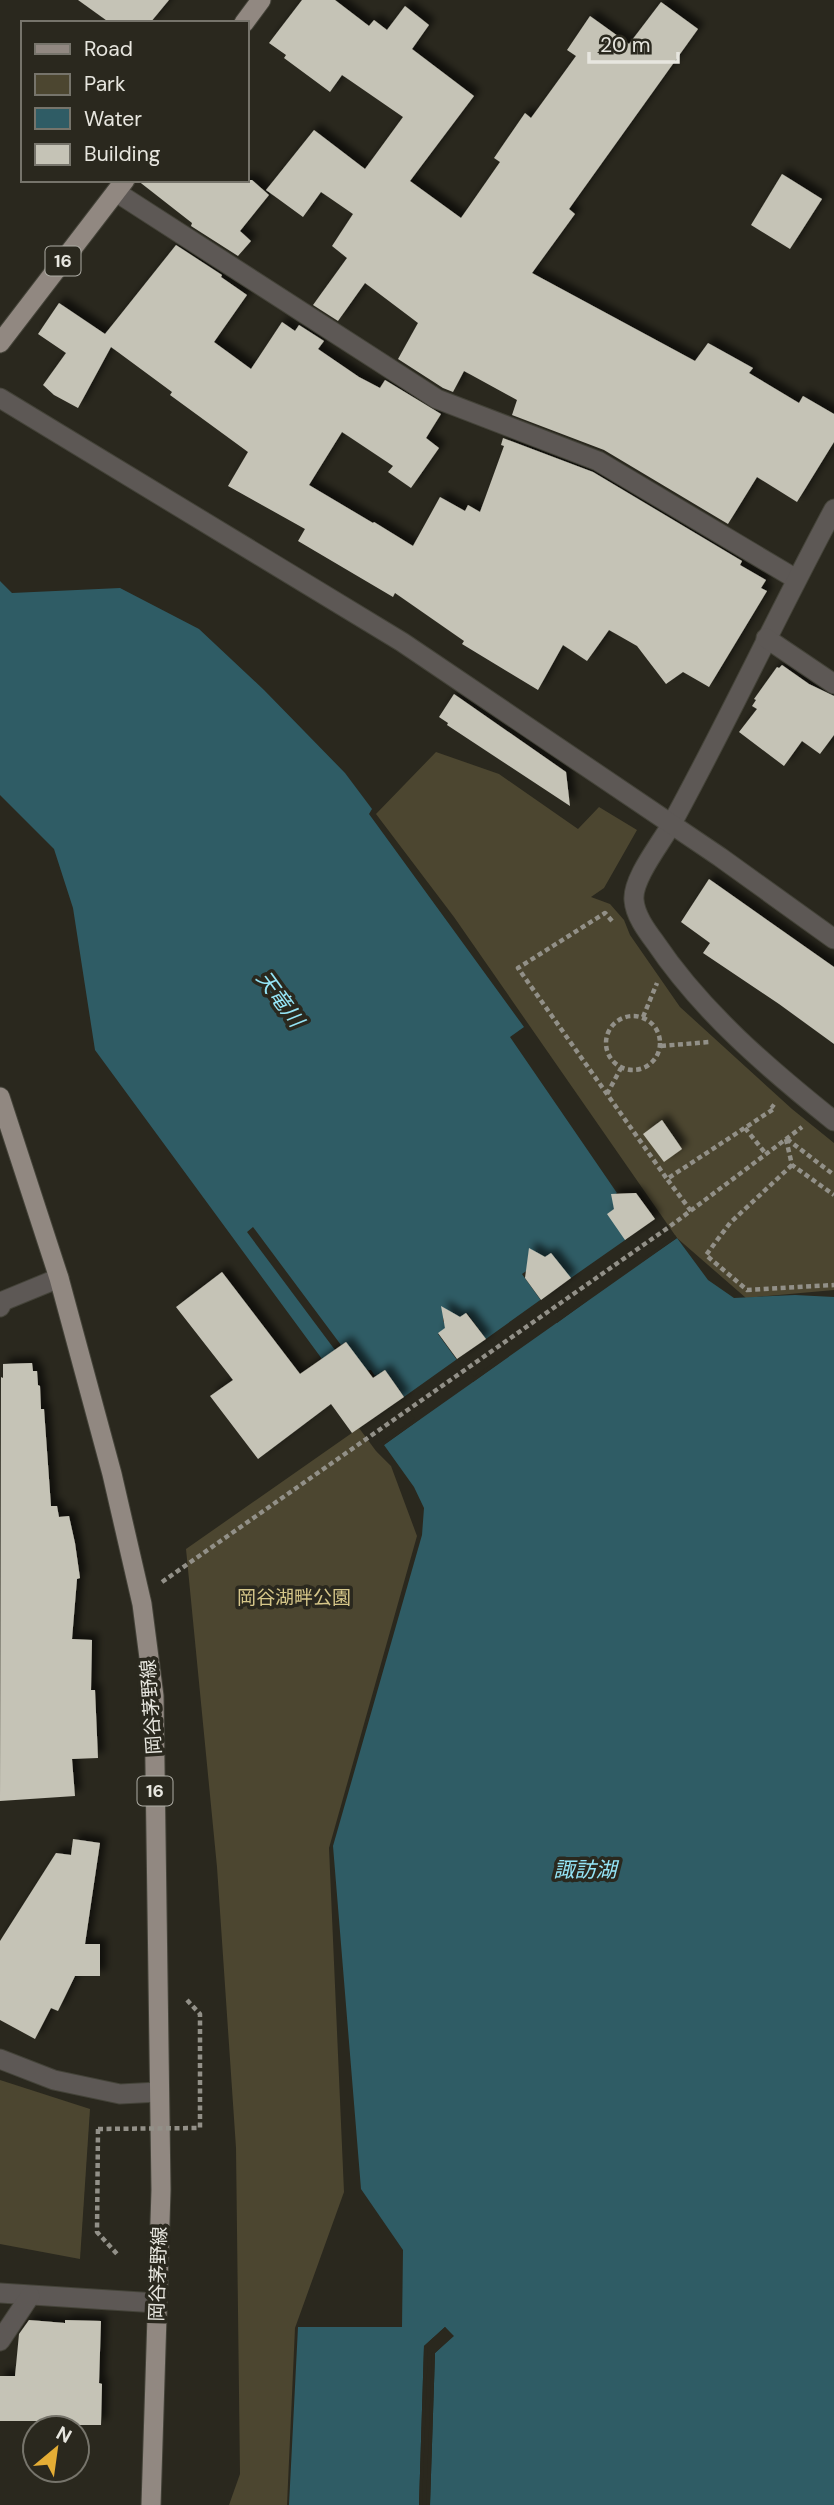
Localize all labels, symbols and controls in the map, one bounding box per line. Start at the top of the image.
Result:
legend [21,21,248,182]
scale bar [589,21,678,65]
text: 20 m [600,31,651,59]
text: Road [84,35,133,63]
text: Park [84,70,126,98]
text: Water [84,105,142,133]
text: Building [84,140,161,168]
road number: 16 [46,246,80,276]
water label: 天竜川 [250,965,311,1034]
park label: 岡谷湖畔公園 [237,1585,351,1610]
street label: 岡谷茅野線 [135,1659,167,1755]
road number: 16 [138,1776,172,1806]
water label: 諏訪湖 [554,1856,619,1884]
street label: 岡谷茅野線 [144,2226,172,2322]
north arrow [21,2414,91,2484]
text: N [52,2420,76,2449]

